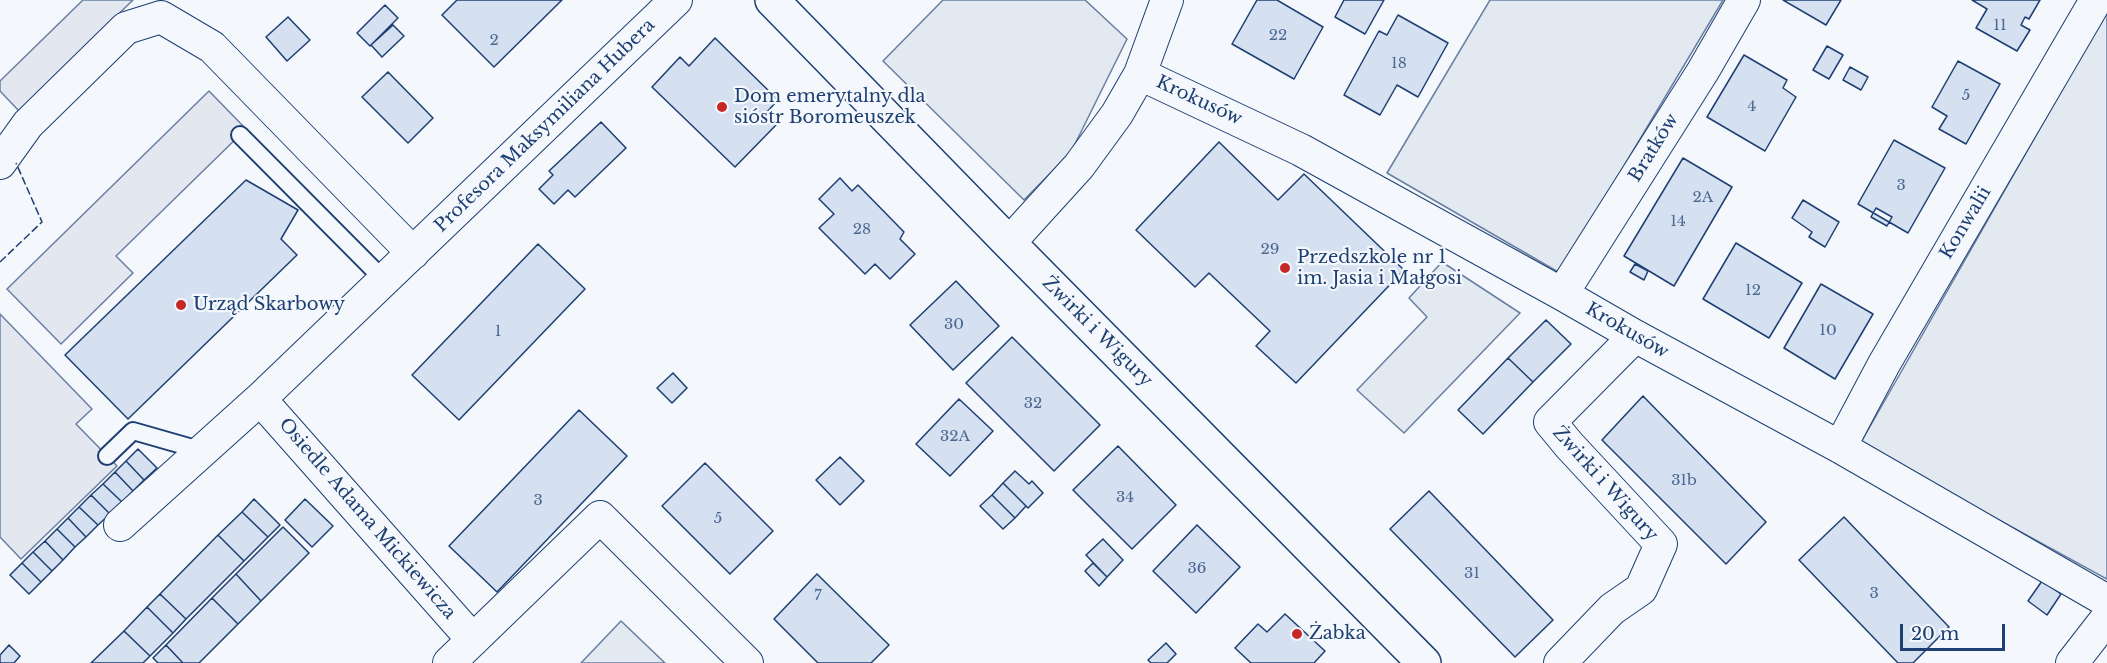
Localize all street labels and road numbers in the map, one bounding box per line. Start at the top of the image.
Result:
street label: Profesora Maksymiliana Hubera [430,15,660,237]
street label: Krokusów [1153,72,1245,130]
street label: Bratków [1625,110,1683,186]
street label: Konwalii [1936,183,1996,263]
street label: Żwirki i Wigury [1037,272,1157,392]
street label: Krokusów [1582,299,1672,363]
street label: Osiedle Adama Mickiewicza [274,414,460,624]
street label: Żwirki i Wigury [1548,422,1662,546]

